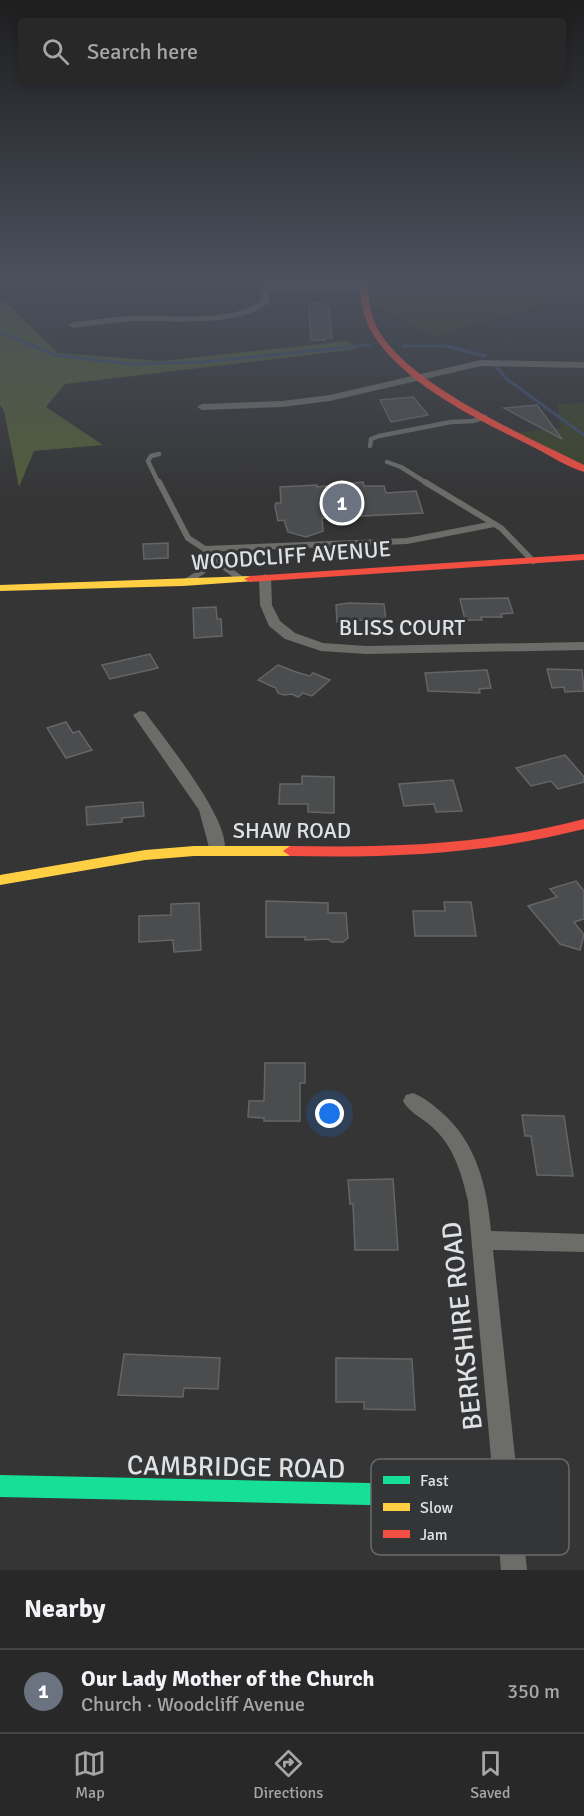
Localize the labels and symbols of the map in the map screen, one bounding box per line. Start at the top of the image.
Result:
pin: 1 [322,480,362,526]
street label: WOODCLIFF AVENUE [190,535,392,576]
street label: BLISS COURT [339,614,465,641]
street label: SHAW ROAD [233,817,351,844]
your location [315,1099,344,1128]
street label: BERKSHIRE ROAD [435,1220,490,1432]
street label: CAMBRIDGE ROAD [127,1449,345,1486]
legend [371,1459,569,1555]
text: Fast [420,1471,449,1491]
text: Slow [420,1498,454,1518]
text: Jam [420,1525,448,1545]

